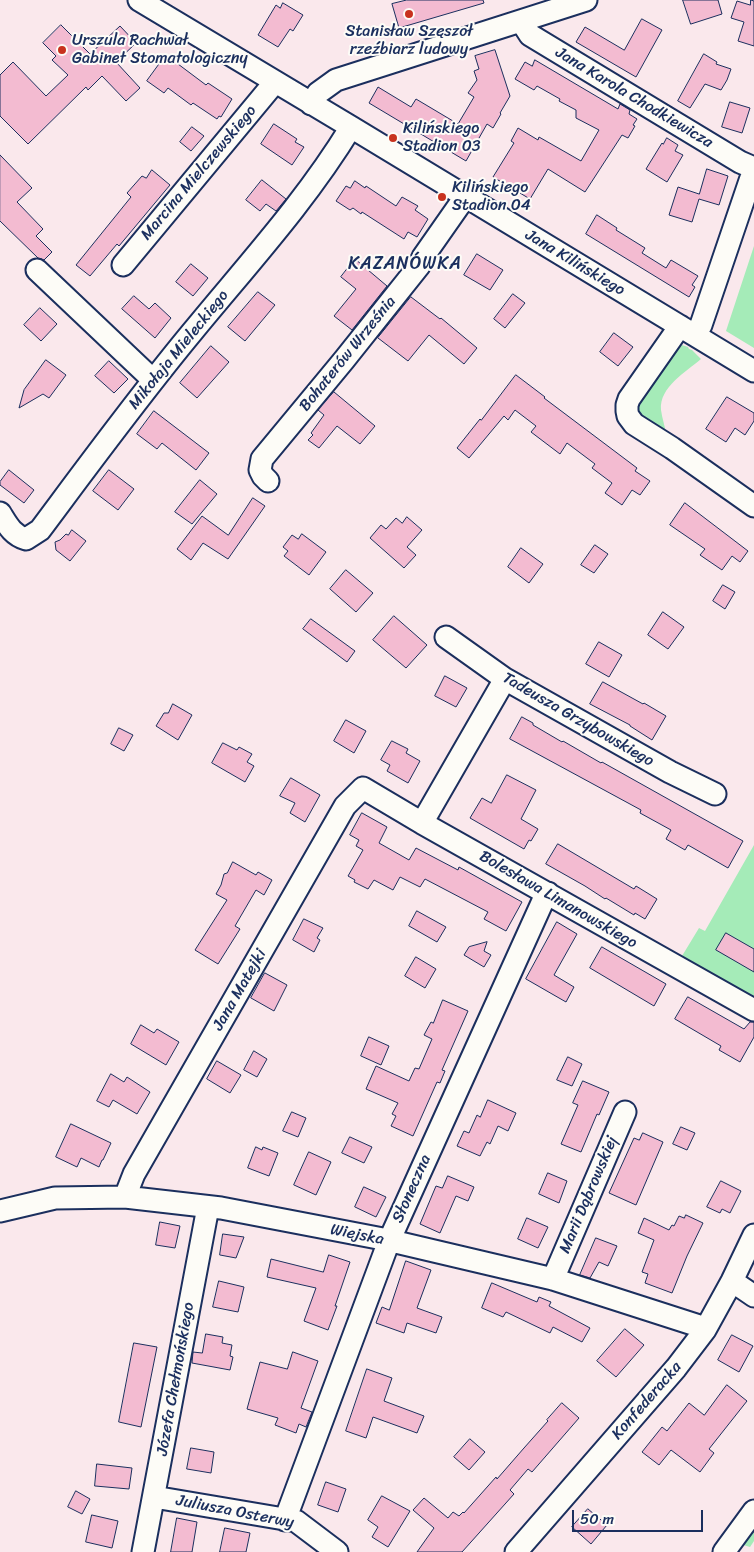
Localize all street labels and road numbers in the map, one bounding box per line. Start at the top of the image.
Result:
street label: Jana Karola Chodkiewicza [552,43,716,153]
street label: Marcina Mielczewskiego [137,102,261,244]
street label: Jana Kilińskiego [522,226,628,300]
street label: Mikołaja Mieleckiego [125,287,233,413]
street label: Bohaterów Września [296,293,400,415]
street label: Tadeusza Grzybowskiego [499,669,657,771]
street label: Bolesława Limanowskiego [476,847,640,953]
street label: Jana Matejki [209,946,271,1034]
street label: Marii Dąbrowskiej [556,1134,622,1256]
street label: Słoneczna [388,1152,436,1226]
street label: Wiejska [329,1220,385,1250]
street label: Józefa Chełmońskiego [153,1301,199,1457]
street label: Konfederacka [608,1358,686,1444]
street label: Juliusza Osterwy [174,1491,296,1533]

